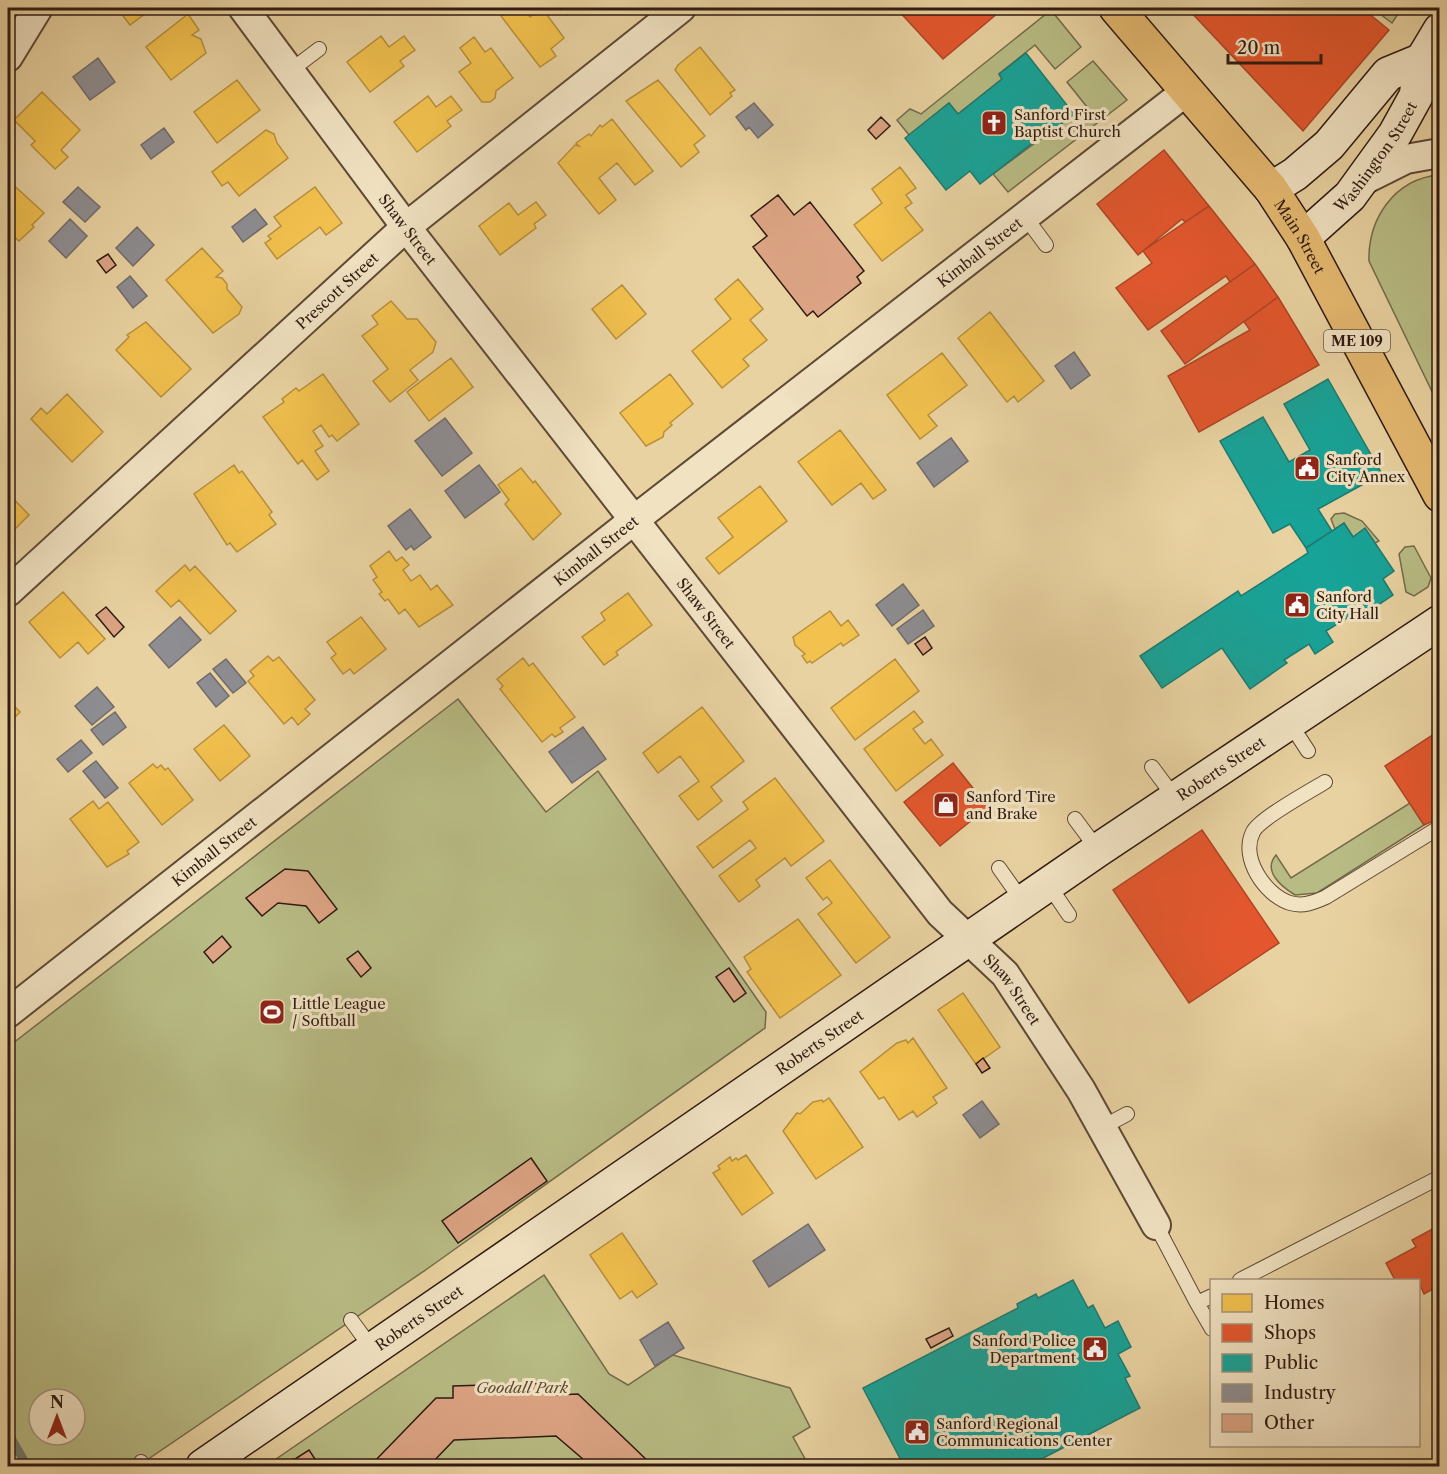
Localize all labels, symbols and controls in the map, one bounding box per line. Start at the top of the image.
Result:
scale bar [1228,27,1321,65]
text: 20 m [1237,37,1281,59]
street label: Washington Street [1329,97,1421,216]
place label: Sanford First Baptist Church [1014,105,1121,141]
church icon: Sanford First Baptist Church [979,108,1009,138]
street label: Shaw Street [375,190,442,269]
street label: Main Street [1271,195,1330,277]
street label: Kimball Street [933,213,1026,291]
street label: Prescott Street [291,248,382,333]
road number: ME 109 [1324,330,1390,352]
place label: Sanford City Annex [1326,450,1405,486]
public building icon: Sanford City Annex [1292,453,1322,483]
street label: Kimball Street [549,511,642,589]
street label: Shaw Street [673,574,740,653]
place label: Sanford City Hall [1316,587,1379,623]
public building icon: Sanford City Hall [1282,590,1312,620]
street label: Roberts Street [1173,732,1269,804]
place label: Sanford Tire and Brake [966,787,1056,823]
shop icon: Sanford Tire and Brake [931,790,961,820]
street label: Kimball Street [168,811,261,890]
street label: Shaw Street [980,949,1046,1029]
place label: Little League / Softball [292,994,386,1030]
sports icon: Little League / Softball [257,997,287,1027]
street label: Roberts Street [772,1005,867,1079]
legend [1210,1279,1420,1447]
street label: Roberts Street [371,1280,467,1354]
text: Homes [1264,1292,1325,1314]
text: Shops [1264,1322,1316,1344]
place label: Sanford Police Department [972,1331,1077,1367]
public building icon: Sanford Police Department [1080,1334,1110,1364]
text: Public [1264,1352,1318,1374]
park label: Goodall Park [476,1378,568,1397]
text: Industry [1264,1382,1337,1404]
north arrow [27,1387,87,1447]
text: N [50,1392,64,1412]
text: Other [1264,1412,1315,1434]
place label: Sanford Regional Communications Center [936,1414,1113,1450]
public building icon: Sanford Regional Communications Center [902,1417,932,1447]

